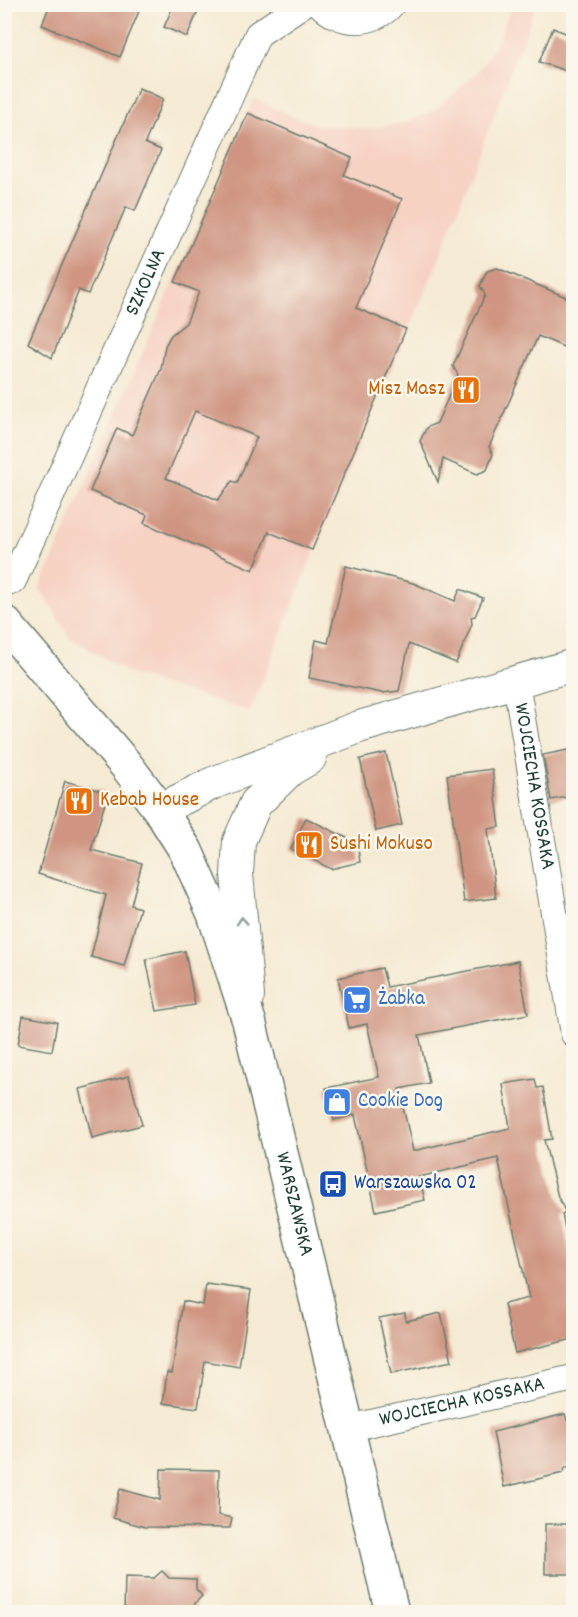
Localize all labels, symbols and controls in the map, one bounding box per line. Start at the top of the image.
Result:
street label: SZKOLNA [119,244,175,321]
restaurant icon: Misz Masz [450,374,482,406]
place label: Misz Masz [368,375,445,405]
street label: WOJCIECHA KOSSAKA [505,701,562,872]
restaurant icon: Kebab House [63,785,95,817]
place label: Kebab House [100,786,199,816]
restaurant icon: Sushi Mokuso [293,829,325,861]
place label: Sushi Mokuso [330,830,433,860]
one-way arrow [236,916,249,925]
supermarket icon: Żabka [341,984,373,1016]
place label: Żabka [378,985,426,1015]
shop icon: Cookie Dog [321,1086,353,1118]
place label: Cookie Dog [358,1087,443,1117]
street label: WARSZAWSKA [266,1149,320,1259]
bus stop icon: Warszawska 02 [317,1168,349,1200]
place label: Warszawska 02 [354,1169,477,1199]
street label: WOJCIECHA KOSSAKA [377,1370,548,1436]

